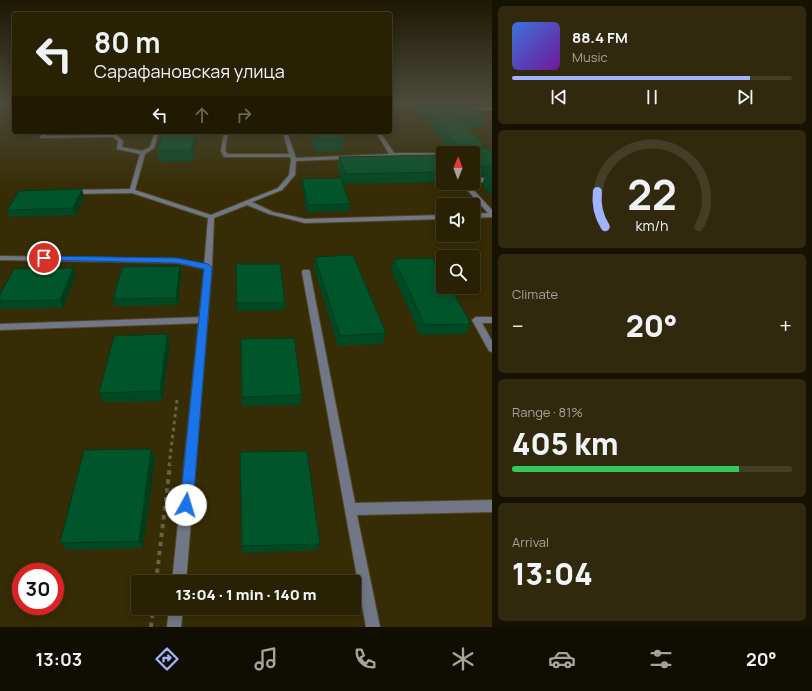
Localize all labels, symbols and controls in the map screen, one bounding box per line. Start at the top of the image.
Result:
text: 80 m [94,23,160,61]
text: 88.4 FM [572,27,628,48]
icon: left [28,28,80,80]
text: Music [572,48,608,66]
text: Сарафановская улица [94,59,285,83]
icon: previous [548,86,570,108]
icon: pause [641,86,663,108]
icon: next [734,86,756,108]
icon: left [149,104,171,126]
icon: ahead [191,104,213,126]
icon: right [233,104,255,126]
north arrow [436,146,480,190]
map controls [436,146,480,294]
text: 22 [627,166,677,222]
button: sound [436,198,480,242]
text: km/h [635,216,669,235]
pin [27,241,61,275]
icon: arrive [33,247,55,269]
button: search [436,250,480,294]
text: Climate [512,285,558,303]
text: 20° [626,305,678,346]
text: − [512,311,524,341]
text: + [779,311,792,341]
text: Range · 81% [512,403,583,421]
text: 405 km [512,423,618,464]
position arrow [165,484,207,526]
text: Arrival [512,533,549,551]
text: 13:04 [512,553,593,594]
speed limit sign: 30 [12,563,64,615]
text: 13:04 · 1 min · 140 m [175,584,317,605]
icon: directions [153,645,181,673]
icon: music [252,645,280,673]
icon: phone [351,645,379,673]
icon: climate [449,645,477,673]
icon: car [548,645,576,673]
icon: filters [647,645,675,673]
text: 13:03 [35,647,82,671]
text: 20° [746,647,777,671]

